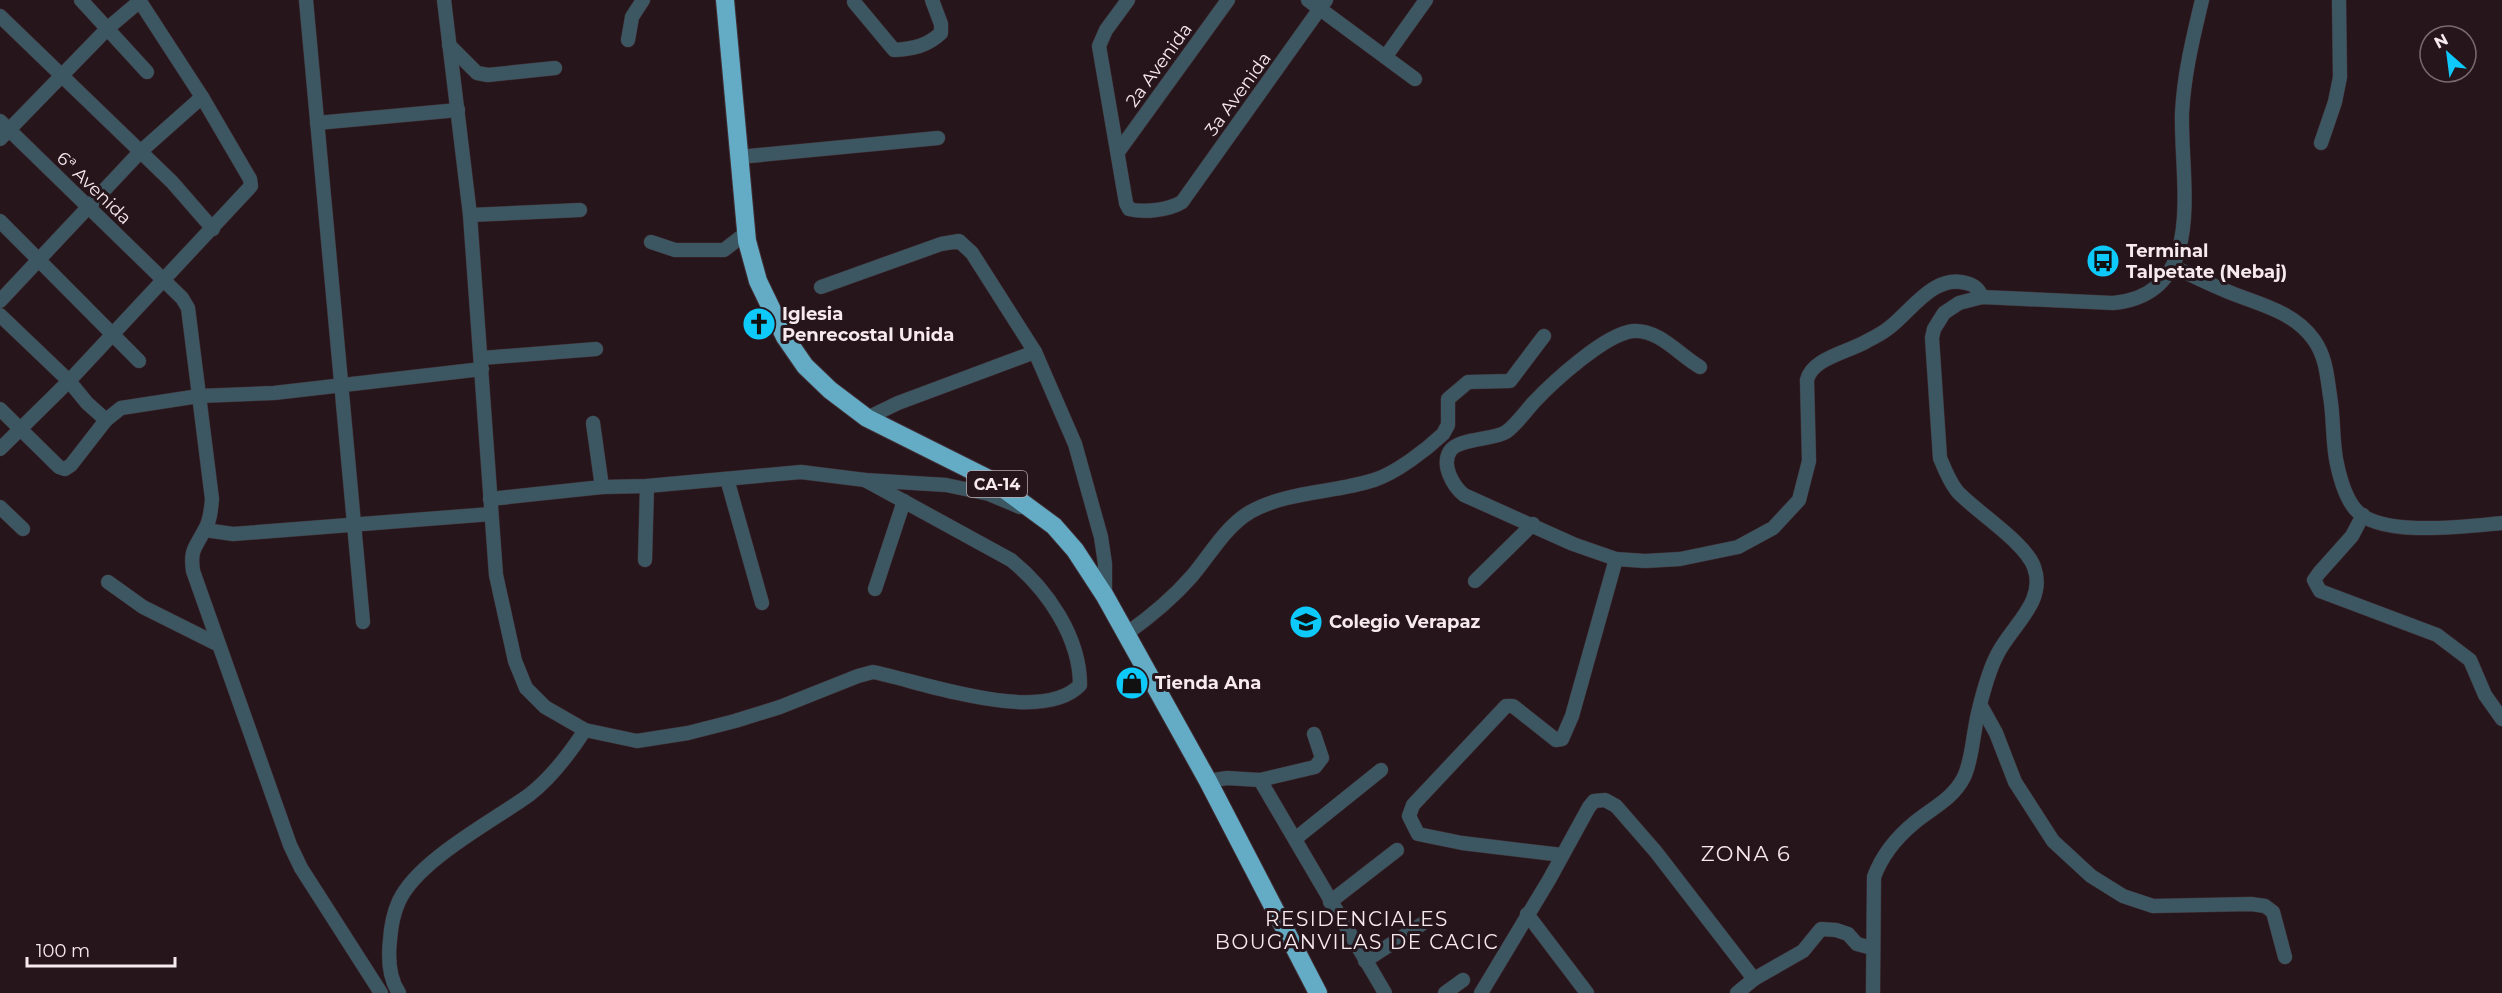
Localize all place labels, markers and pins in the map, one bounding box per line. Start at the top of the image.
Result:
place label: Terminal Talpetate (Nebaj) [2126,240,2287,283]
bus stop icon: Terminal Talpetate (Nebaj) [2085,243,2121,279]
place label: Iglesia Penrecostal Unida [782,303,954,346]
church icon: Iglesia Penrecostal Unida [741,306,777,342]
school or university icon: Colegio Verapaz [1288,604,1324,640]
place label: Colegio Verapaz [1329,611,1480,633]
shop icon: Tienda Ana [1114,665,1150,701]
place label: Tienda Ana [1155,672,1261,694]

